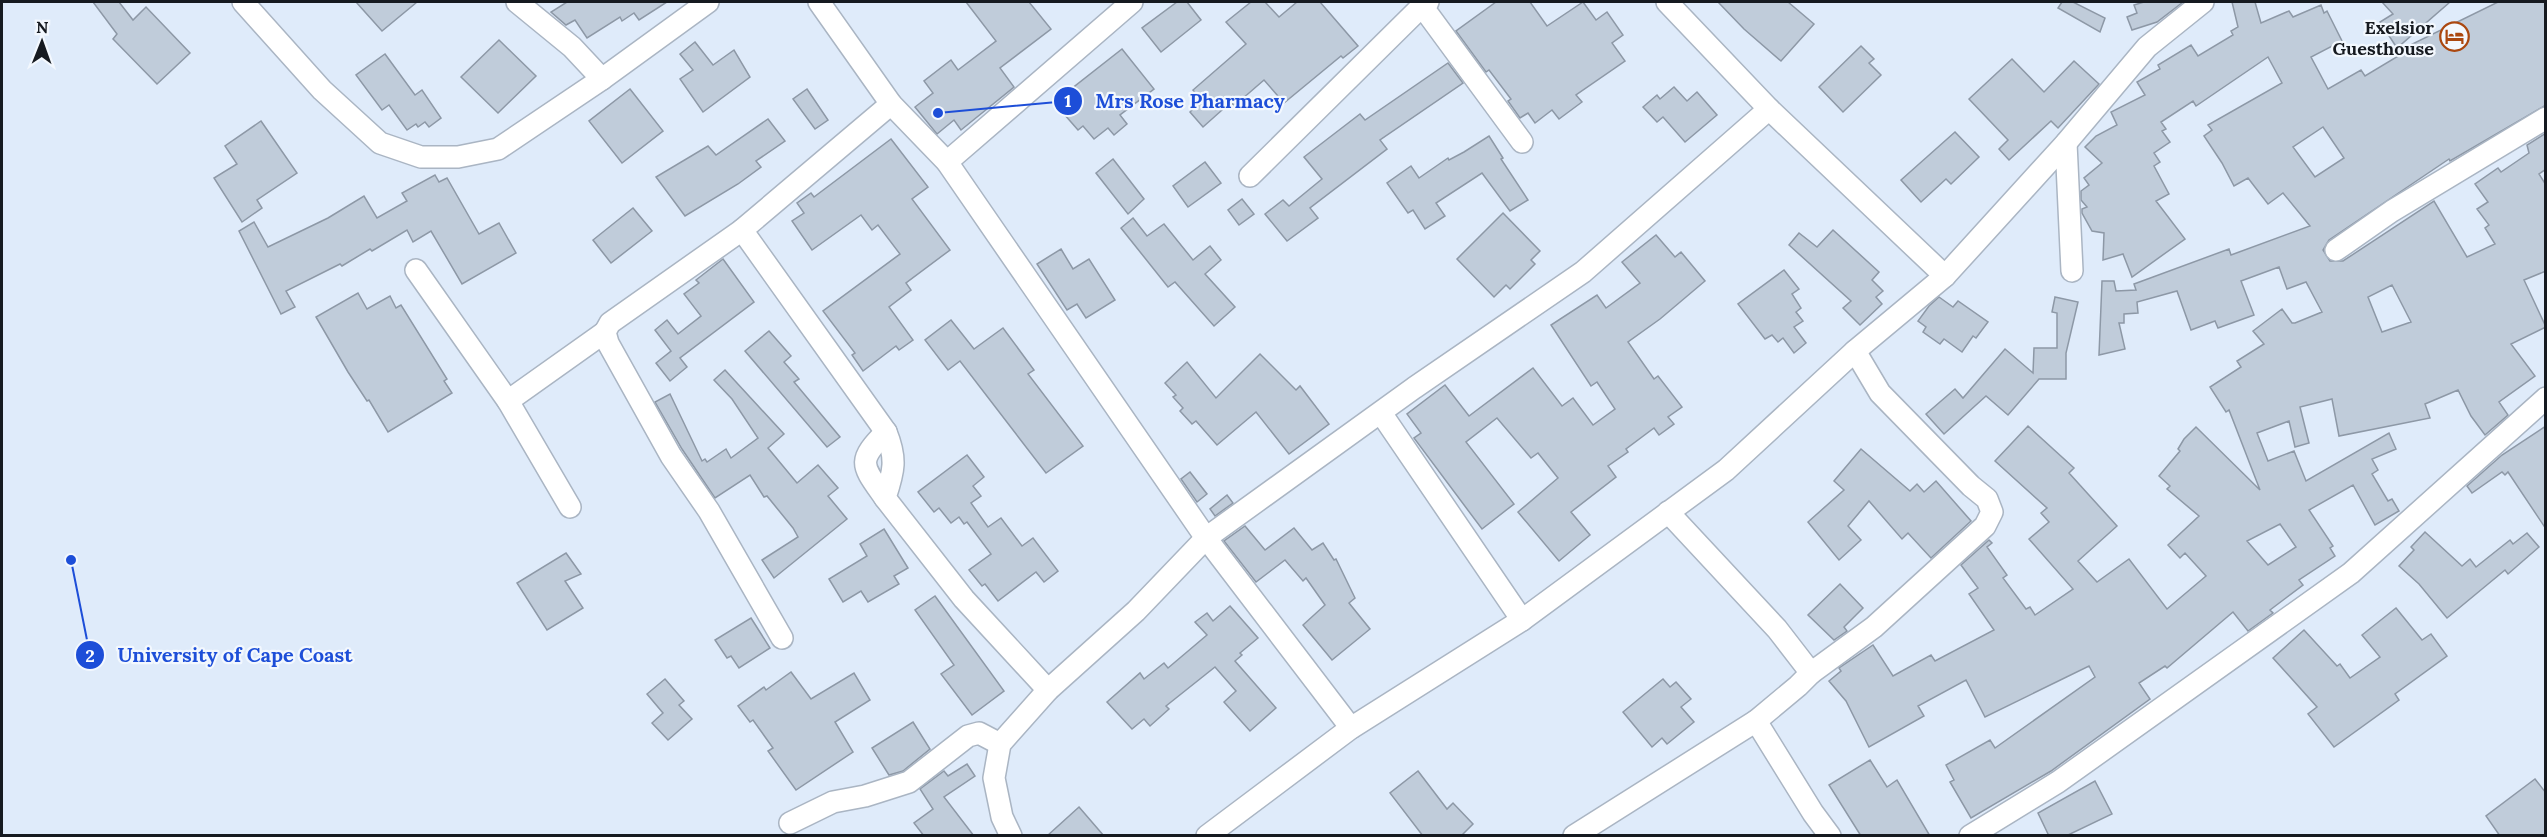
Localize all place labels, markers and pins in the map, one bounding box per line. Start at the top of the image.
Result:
place label: Exelsior Guesthouse [2333,16,2434,60]
hotel icon: Exelsior Guesthouse [2439,21,2471,53]
callout: Mrs Rose Pharmacy [1053,82,1297,120]
callout: University of Cape Coast [75,636,364,674]

